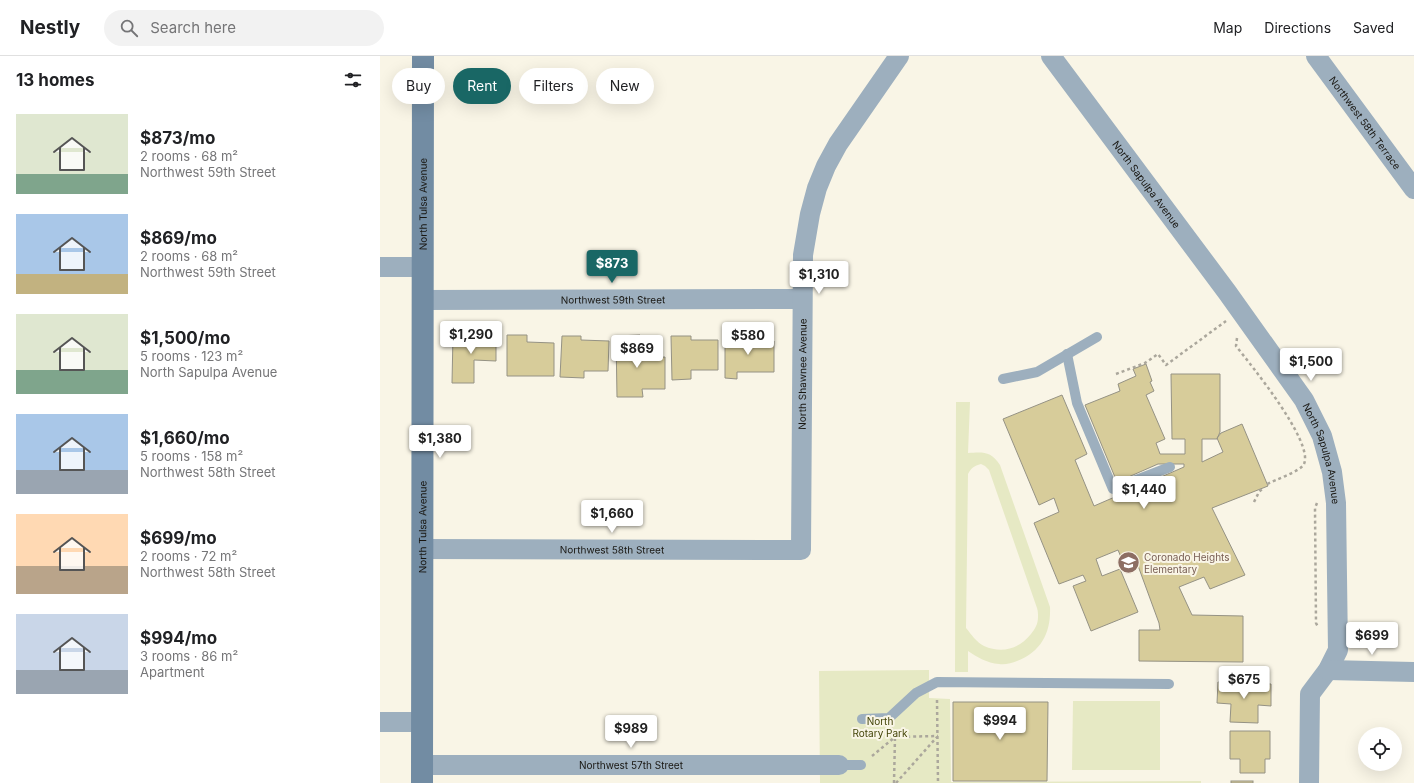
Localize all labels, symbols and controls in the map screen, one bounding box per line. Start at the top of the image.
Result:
search box [104,10,384,46]
text: Nestly [20,16,80,39]
icon: search [118,17,140,39]
text: Search here [150,18,236,37]
text: Map [1213,19,1242,36]
text: Directions [1264,19,1331,36]
text: Saved [1353,19,1394,36]
chip: Buy [392,68,445,104]
chip: Rent [453,68,511,104]
chip: Filters [519,68,588,104]
chip: New [596,68,654,104]
icon: filters [342,69,364,91]
text: 13 homes [16,70,95,90]
street label: Northwest 58th Terrace [1327,74,1404,172]
text: $873/mo [140,128,215,148]
icon: home [48,130,96,178]
street label: North Sapulpa Avenue [1110,138,1183,230]
text: 2 rooms · 68 m² [140,148,238,164]
street label: North Tulsa Avenue [417,158,429,250]
text: Northwest 59th Street [140,164,276,180]
text: $869/mo [140,228,217,248]
icon: home [48,230,96,278]
text: 2 rooms · 68 m² [140,248,238,264]
pin: $873 [588,250,636,284]
text: $873 [596,255,628,271]
pin: $1,310 [786,261,852,295]
text: Northwest 59th Street [140,264,276,280]
text: $1,310 [799,266,839,282]
street label: Northwest 59th Street [561,293,666,306]
street label: North Shawnee Avenue [796,318,809,430]
pin: $1,290 [438,321,504,355]
pin: $580 [724,322,772,356]
text: $1,290 [449,326,493,342]
text: $580 [731,327,765,343]
text: $1,500/mo [140,328,230,348]
icon: home [48,330,96,378]
pin: $869 [613,335,661,369]
text: $869 [620,340,654,356]
text: 5 rooms · 123 m² [140,348,243,364]
pin: $1,500 [1278,348,1344,382]
text: $1,500 [1289,353,1333,369]
text: North Sapulpa Avenue [140,364,277,380]
street label: North Sapulpa Avenue [1300,401,1342,505]
pin: $1,380 [407,425,473,459]
text: $1,660/mo [140,428,230,448]
icon: home [48,430,96,478]
text: $1,380 [418,430,462,446]
text: 5 rooms · 158 m² [140,448,243,464]
text: Northwest 58th Street [140,464,276,480]
pin: $1,440 [1111,476,1177,510]
street label: North Tulsa Avenue [416,481,428,573]
text: $1,440 [1122,481,1166,497]
pin: $1,660 [579,500,645,534]
text: $1,660 [590,505,634,521]
text: $699/mo [140,528,217,548]
icon: home [48,530,96,578]
street label: Northwest 58th Street [560,543,665,556]
text: 2 rooms · 72 m² [140,548,237,564]
school or university icon: Coronado Heights Elementary [1116,550,1142,576]
place label: Coronado Heights Elementary [1144,551,1230,575]
text: Northwest 58th Street [140,564,276,580]
pin: $699 [1348,622,1396,656]
text: $699 [1355,627,1389,643]
text: $994/mo [140,628,217,648]
icon: home [48,630,96,678]
text: 3 rooms · 86 m² [140,648,238,664]
text: Apartment [140,664,205,680]
pin: $675 [1220,666,1268,700]
text: $675 [1228,671,1260,687]
pin: $994 [976,707,1024,741]
text: $994 [983,712,1017,728]
pin: $989 [607,715,655,749]
park label: North Rotary Park [853,715,908,739]
text: $989 [614,720,648,736]
map controls [1358,727,1402,771]
button: locate [1358,727,1402,771]
street label: Northwest 57th Street [579,759,684,771]

